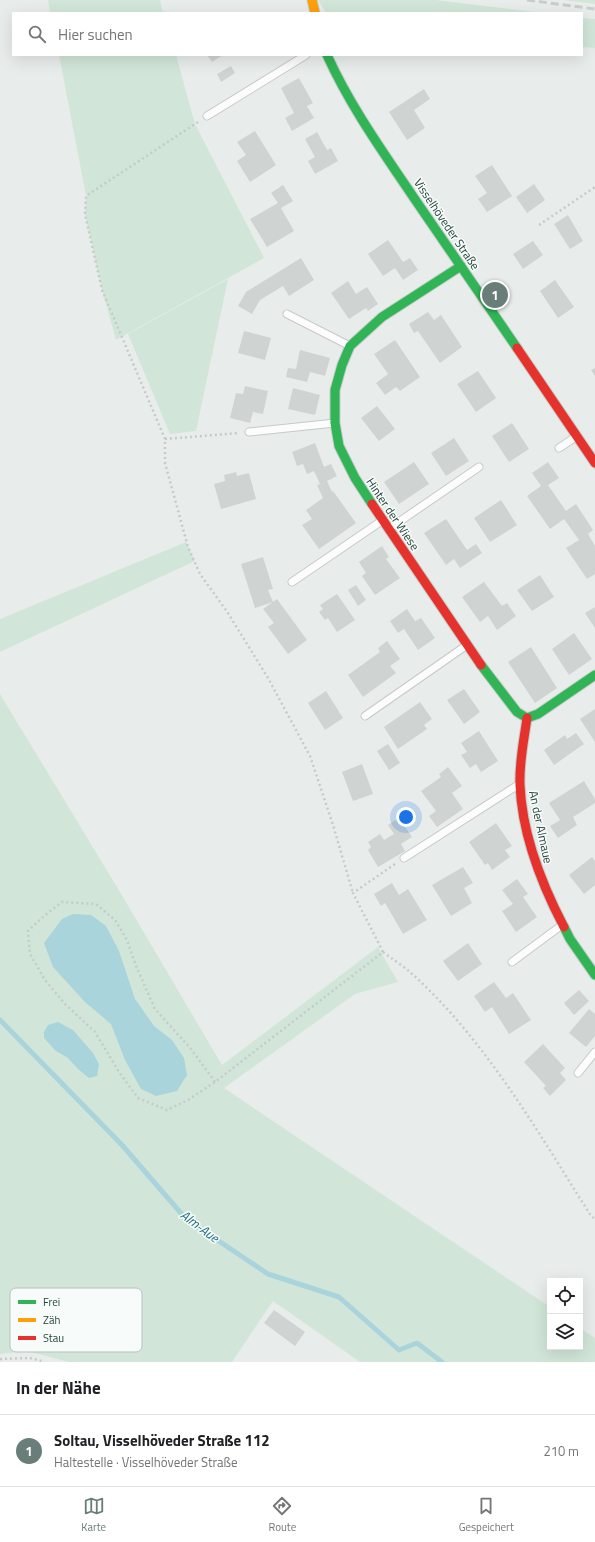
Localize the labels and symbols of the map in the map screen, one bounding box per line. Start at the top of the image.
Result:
street label: Visselhöveder Straße [409,174,485,274]
pin: 1 [482,280,508,310]
street label: Hinter der Wiese [362,474,424,554]
street label: An der Almaue [524,789,558,865]
your location [396,807,416,827]
water label: Alm-Aue [176,1205,224,1248]
legend [10,1288,142,1352]
text: Frei [43,1294,60,1310]
text: Zäh [43,1312,60,1328]
text: Stau [43,1330,64,1346]

